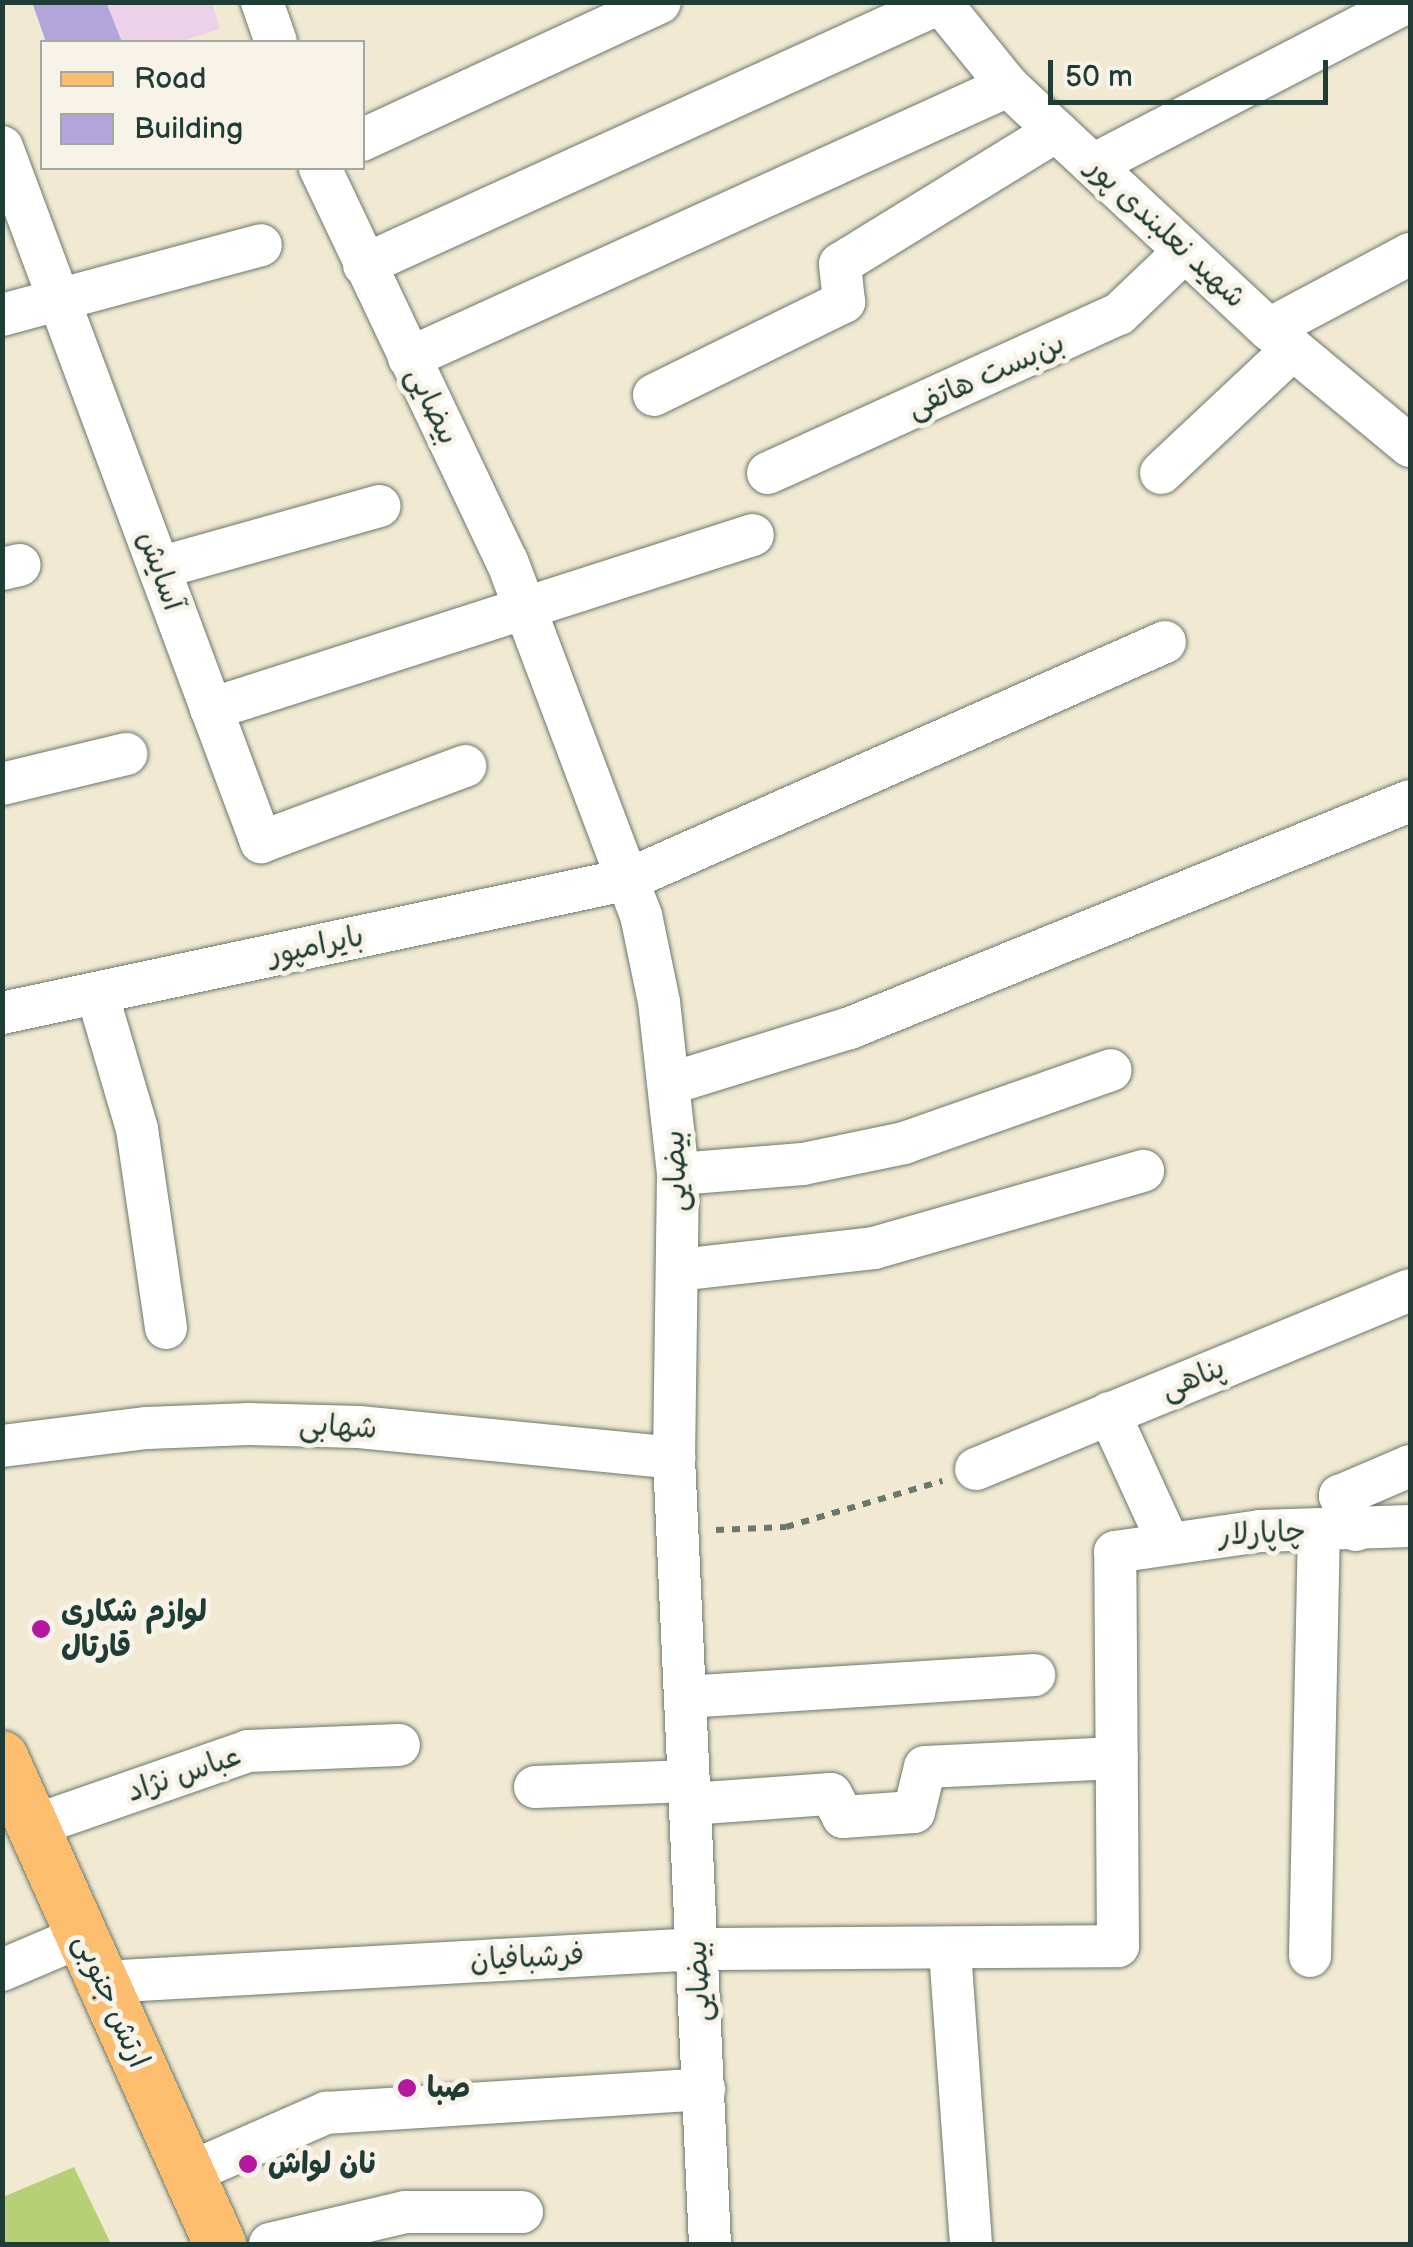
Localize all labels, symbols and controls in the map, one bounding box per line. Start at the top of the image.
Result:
legend [40,40,365,170]
scale bar [1053,40,1333,102]
text: 50 m [1065,59,1133,95]
text: Road [134,61,207,97]
text: Building [134,111,243,147]
street label: شهید نعلبندی پور [1079,150,1253,316]
street label: بن‌بست هاتفی [902,325,1070,427]
street label: بیضایی [398,361,466,451]
street label: آسایش [129,526,191,616]
street label: بایرامپور [265,918,367,974]
street label: بیضایی [657,1129,695,1213]
street label: پناهی [1156,1350,1230,1408]
street label: شهابی [298,1407,378,1447]
street label: چاپارلار [1217,1514,1307,1554]
place label: لوازم شکاری قارتال [61,1594,207,1664]
marker: لوازم شکاری قارتال [30,1618,52,1640]
street label: عباس نژاد [122,1738,246,1810]
street label: ارتش جنوبی [66,1928,156,2074]
street label: فرشبافیان [469,1937,585,1979]
street label: بیضایی [679,1939,719,2023]
place label: صبا [427,2070,470,2106]
marker: صبا [396,2077,418,2099]
place label: نان لواش [268,2146,376,2182]
marker: نان لواش [237,2153,259,2175]

